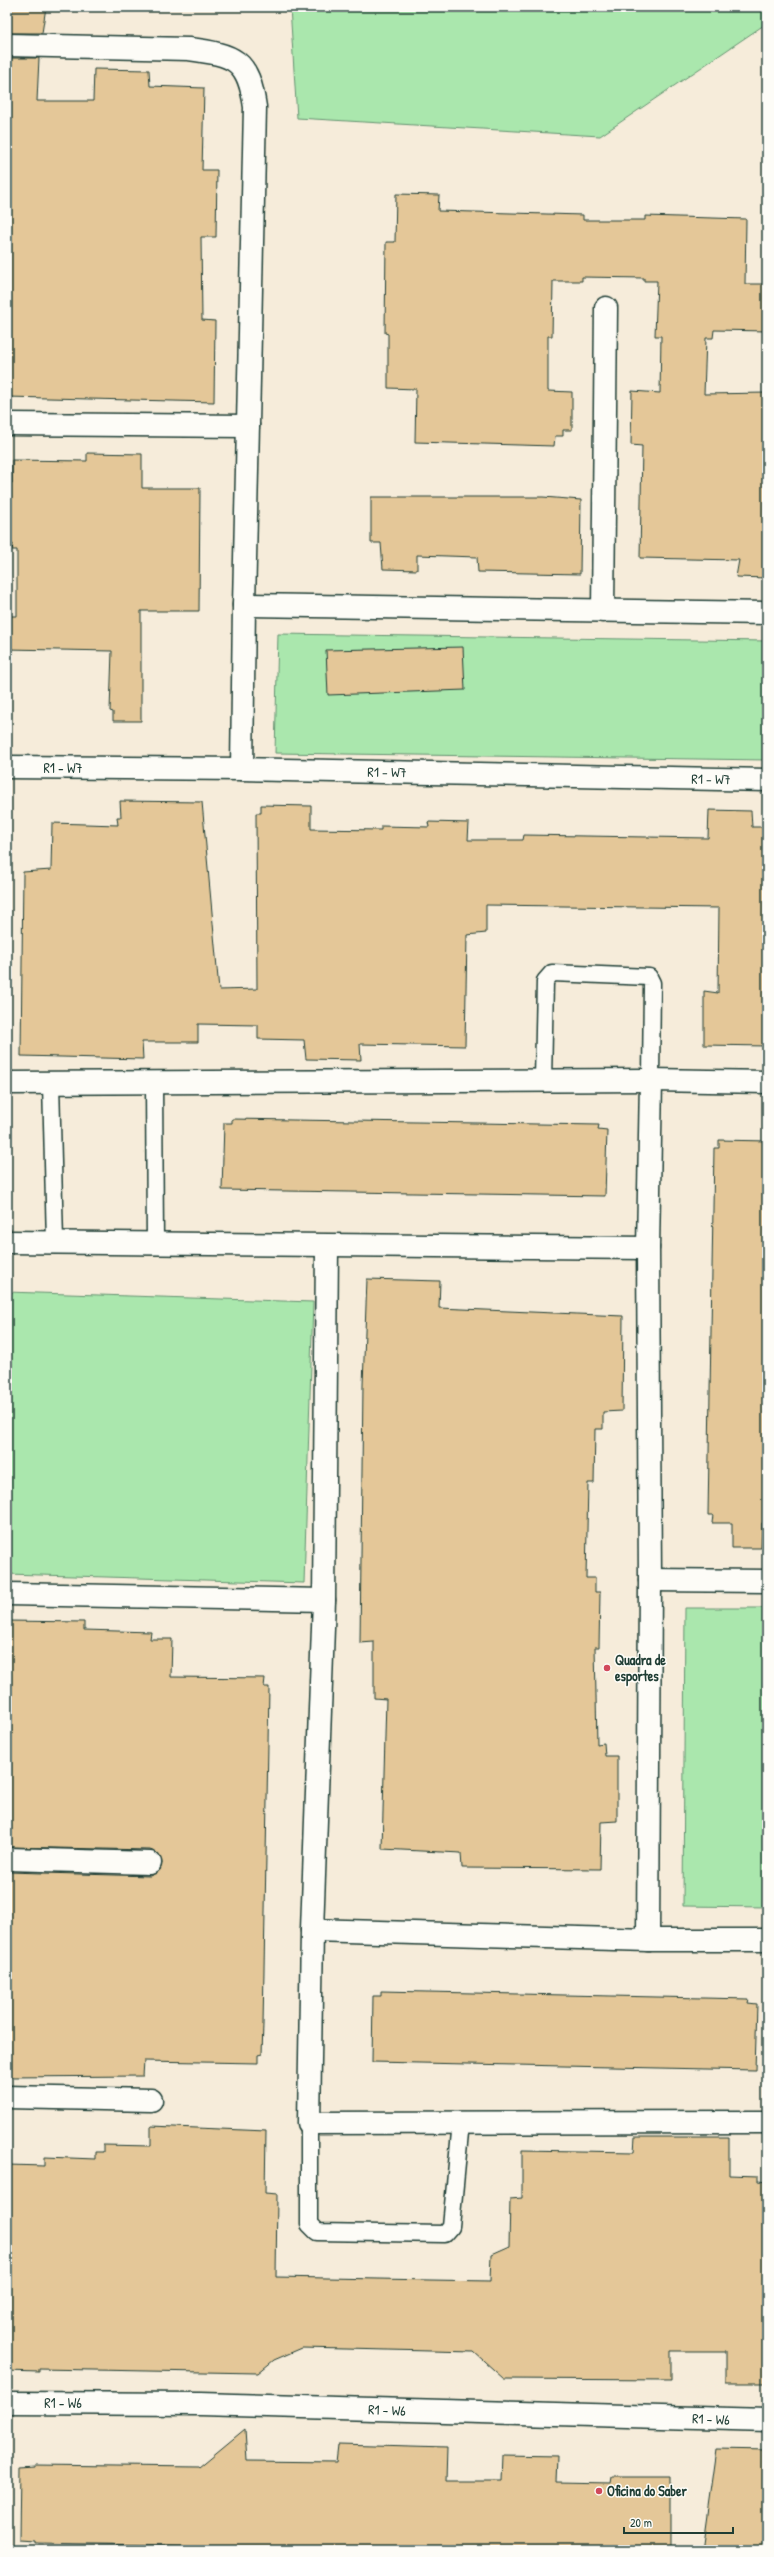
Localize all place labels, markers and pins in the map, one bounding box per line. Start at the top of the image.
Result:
place label: Quadra de esportes [615,1650,666,1687]
marker: Quadra de esportes [602,1663,612,1673]
place label: Oficina do Saber [607,2481,688,2500]
marker: Oficina do Saber [594,2486,604,2496]

